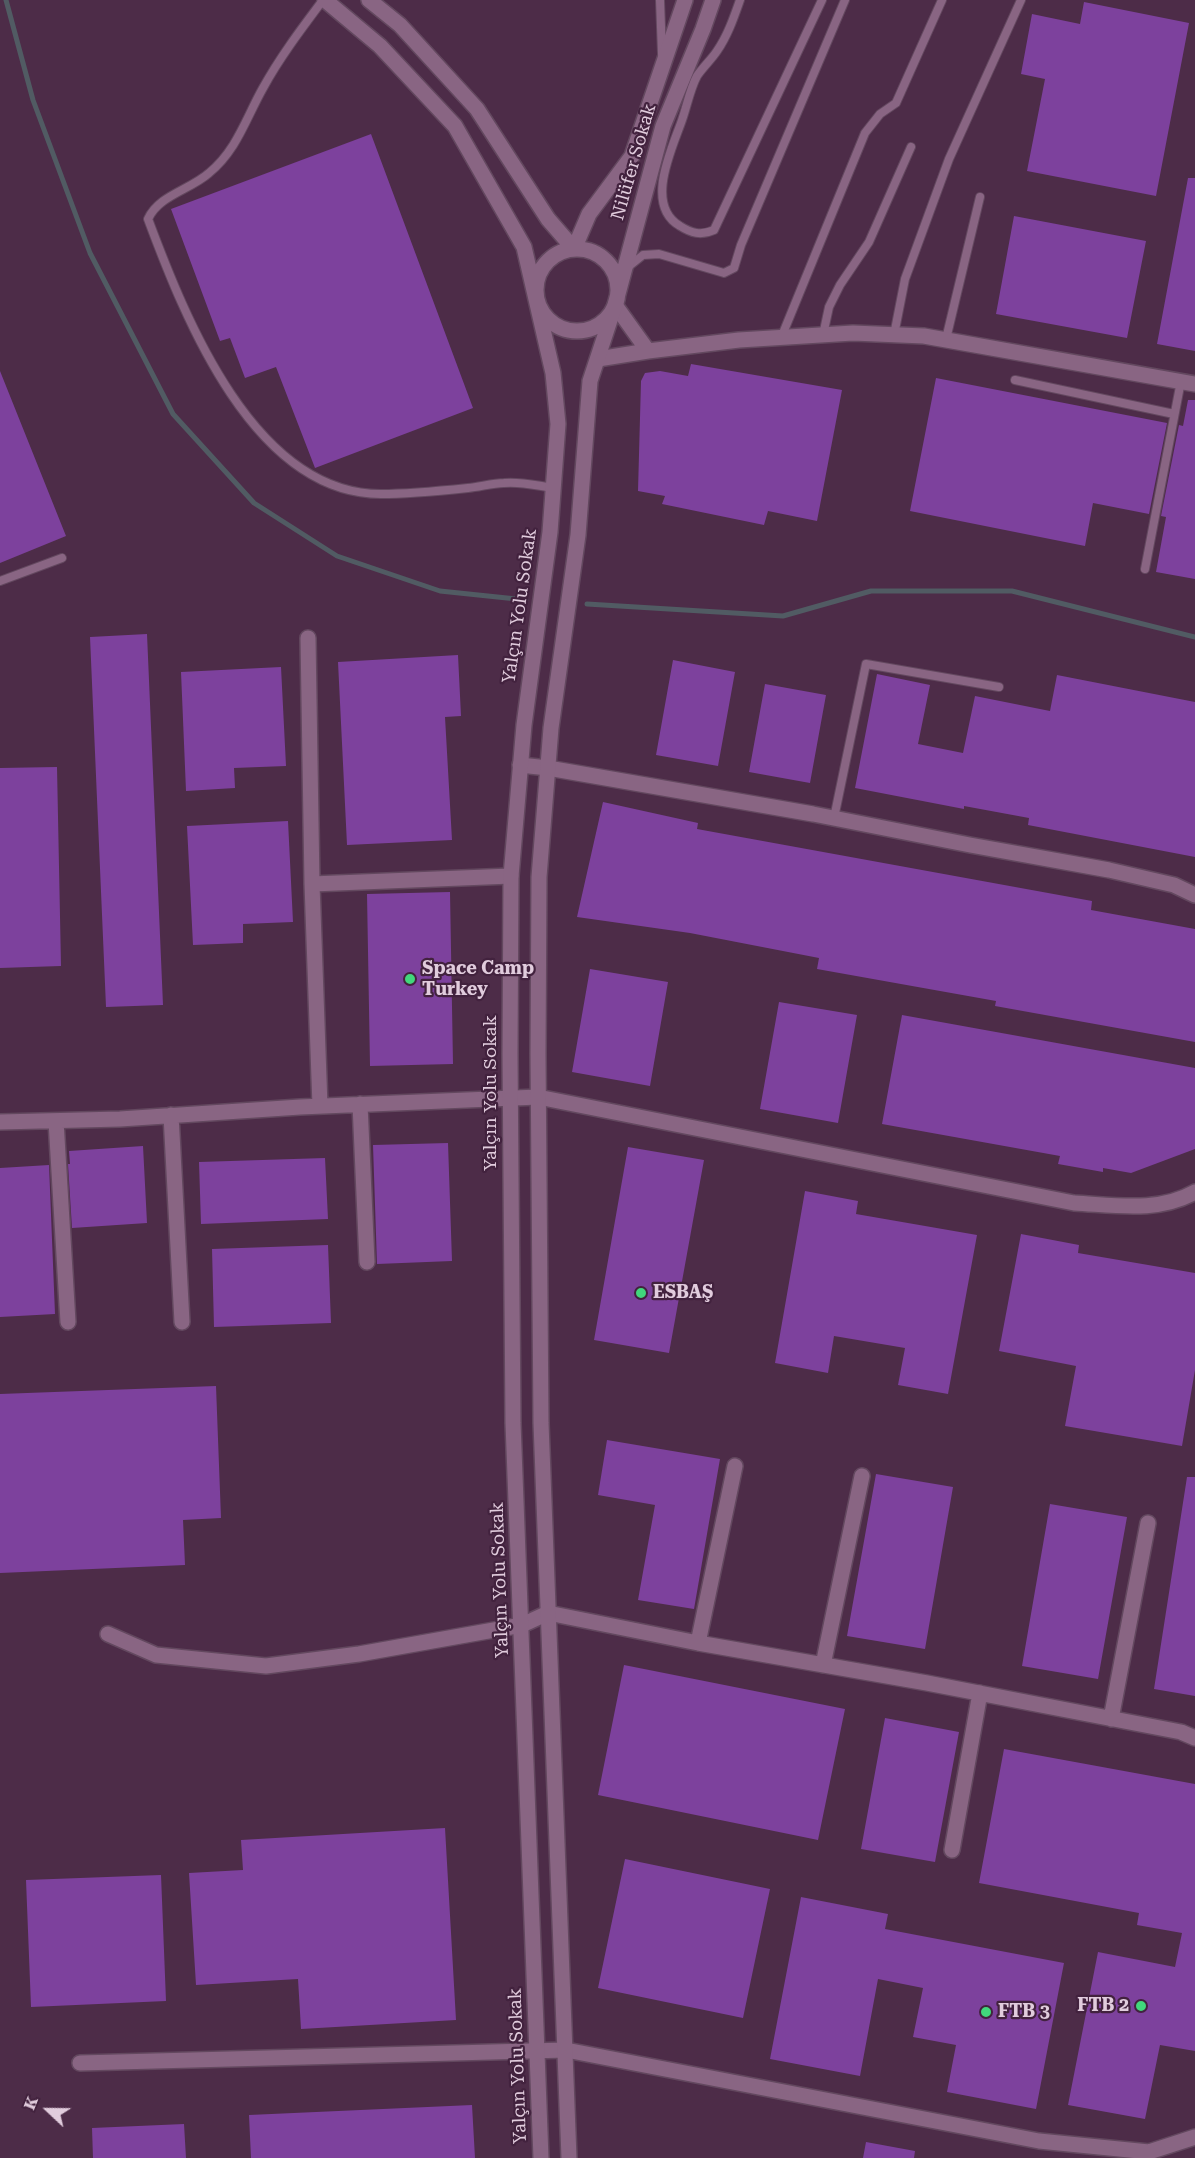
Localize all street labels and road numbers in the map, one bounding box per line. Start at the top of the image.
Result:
street label: Nilüfer Sokak [607,101,661,223]
street label: Yalçın Yolu Sokak [498,527,542,685]
street label: Yalçın Yolu Sokak [480,1015,502,1171]
street label: Yalçın Yolu Sokak [486,1502,514,1658]
street label: Yalçın Yolu Sokak [504,1988,532,2144]

